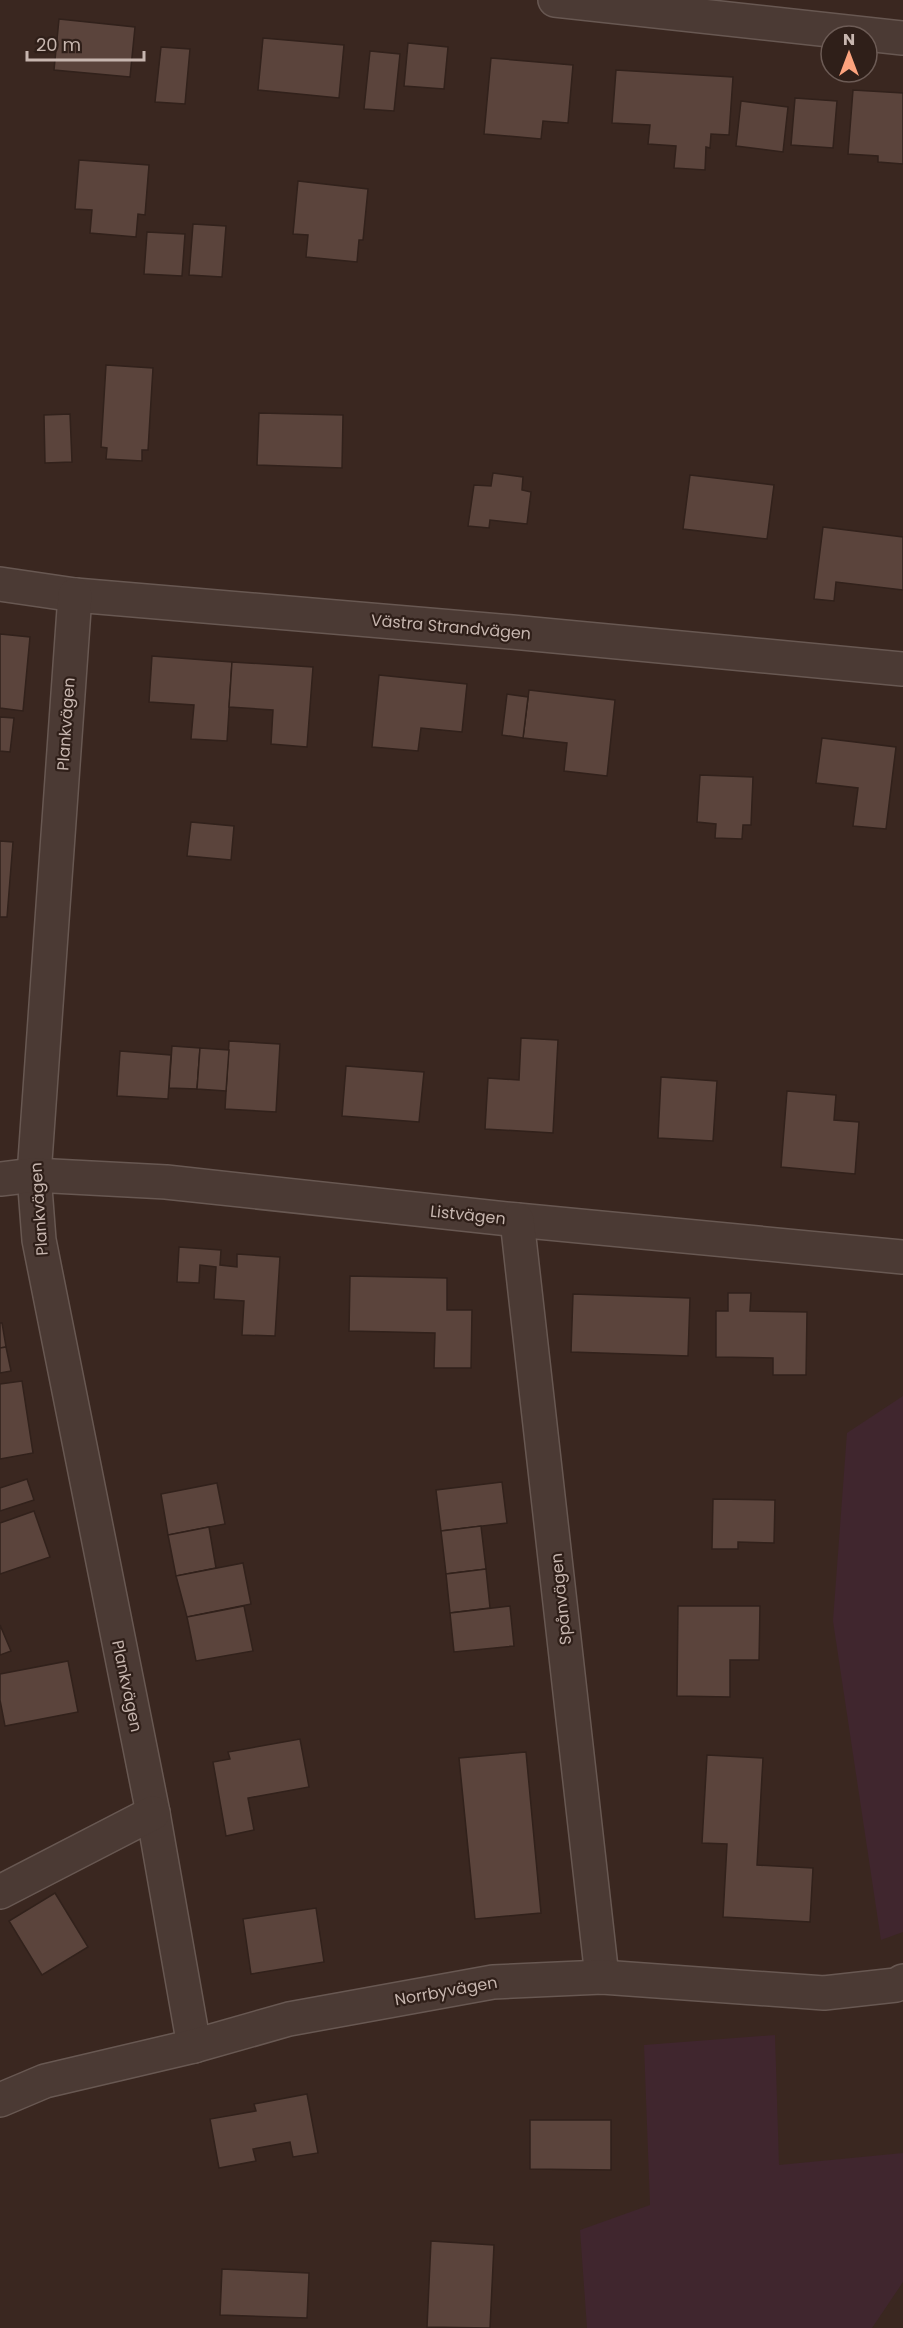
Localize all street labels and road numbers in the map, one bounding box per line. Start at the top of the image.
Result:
street label: Västra Strandvägen [370,609,532,645]
street label: Plankvägen [51,677,81,771]
street label: Plankvägen [24,1162,54,1256]
street label: Listvägen [429,1200,507,1230]
street label: Spånvägen [545,1552,577,1646]
street label: Plankvägen [106,1638,148,1734]
street label: Norrbyvägen [393,1971,499,2011]

